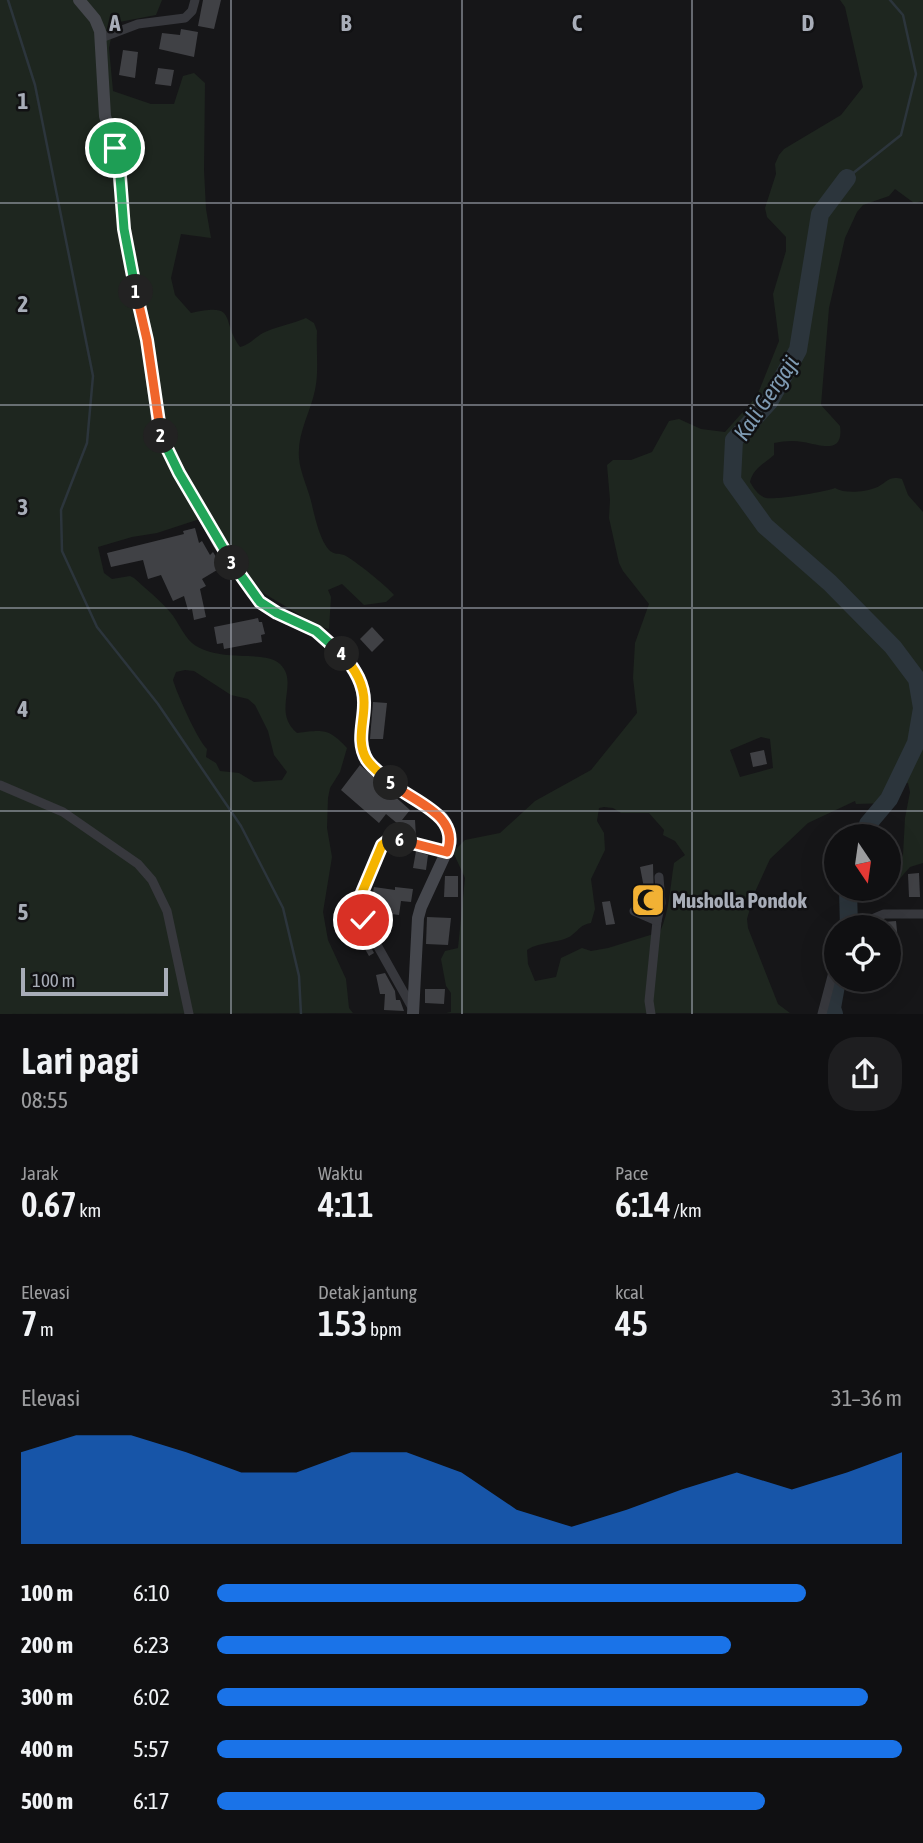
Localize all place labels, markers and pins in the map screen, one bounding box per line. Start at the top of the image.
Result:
pin [85,118,145,178]
pin: 1 [118,274,154,310]
pin: 2 [144,418,178,453]
pin: 3 [215,546,250,580]
pin: 4 [324,636,360,672]
pin: 5 [374,766,408,800]
pin: 6 [382,822,418,858]
mosque icon: Musholla Pondok [629,881,667,919]
place label: Musholla Pondok [672,888,807,912]
pin [333,890,393,950]

